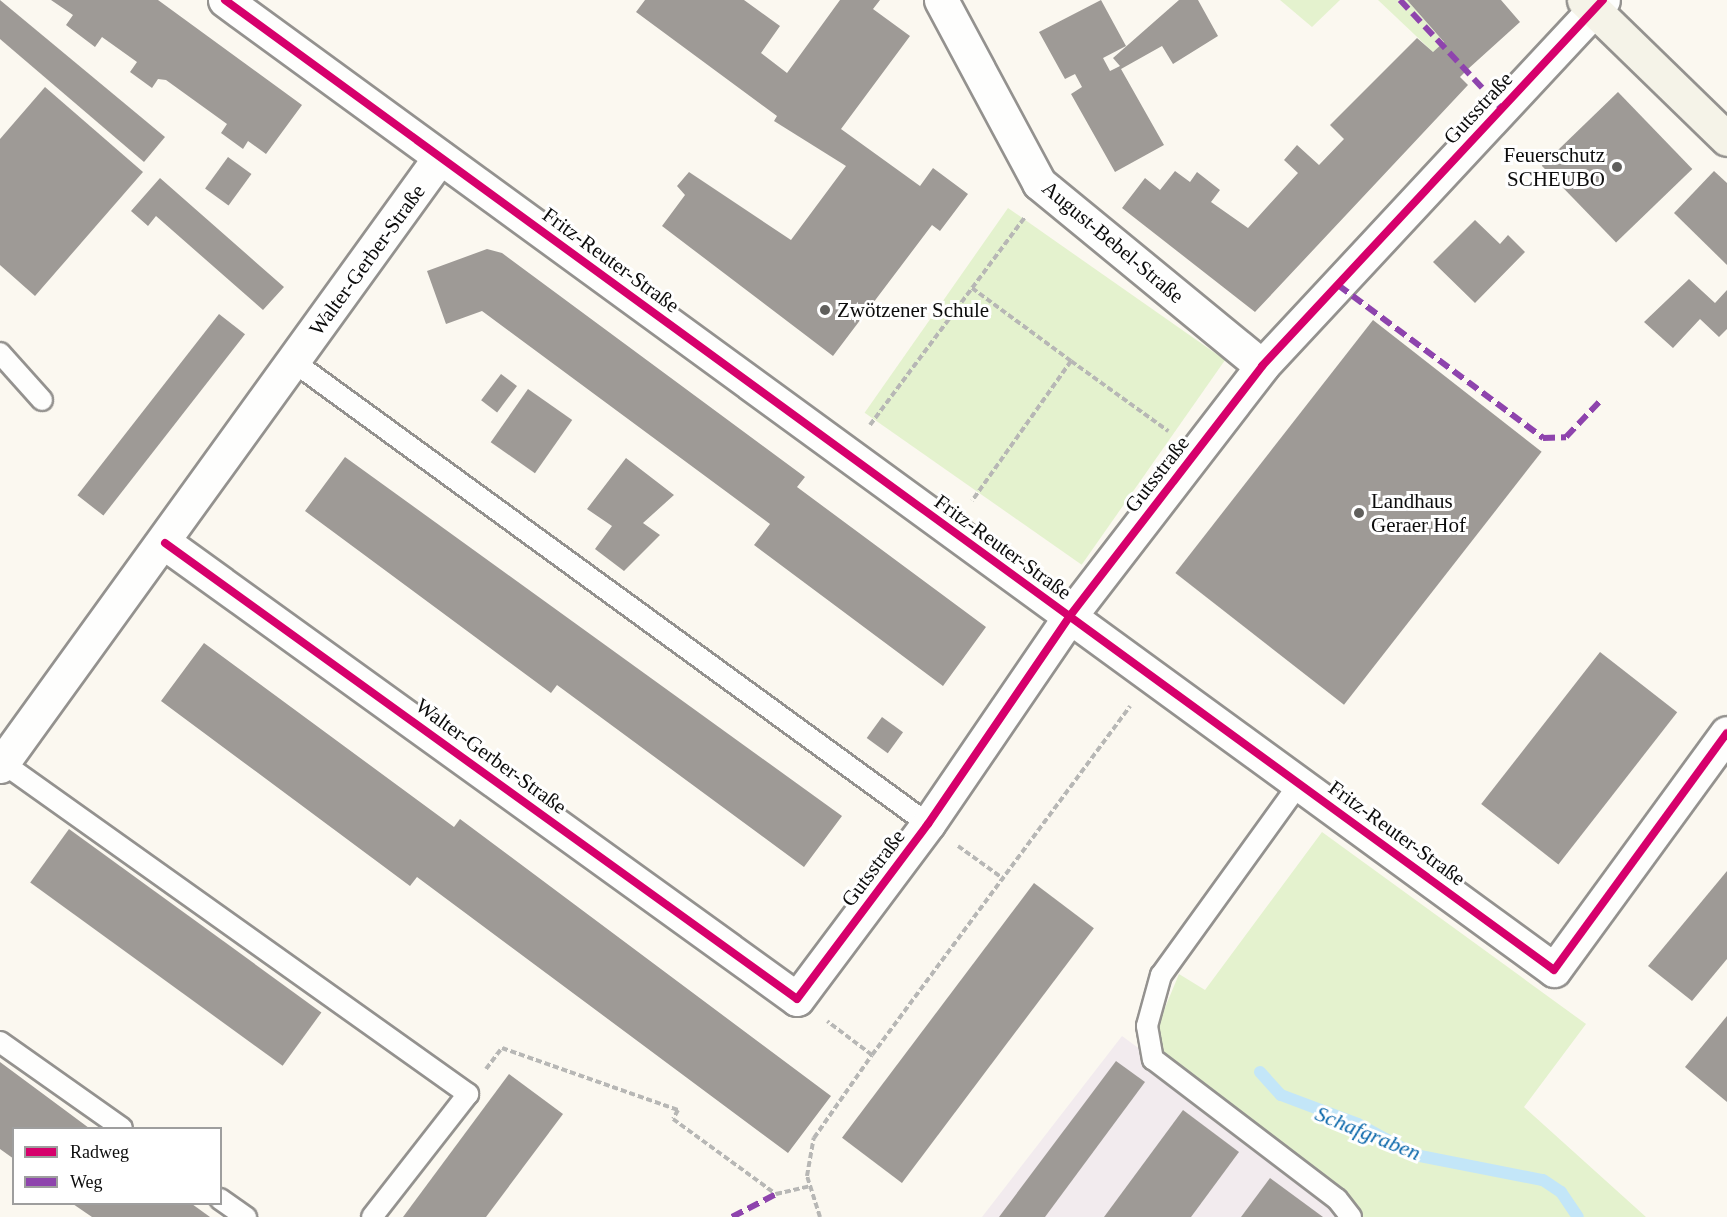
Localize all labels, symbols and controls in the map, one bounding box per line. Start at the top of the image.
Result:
street label: Gutsstraße [1438,67,1518,149]
place label: Feuerschutz SCHEUBO [1504,142,1605,192]
marker: Feuerschutz SCHEUBO [1610,160,1624,174]
street label: August-Bebel-Straße [1037,175,1189,309]
street label: Walter-Gerber-Straße [304,180,430,340]
street label: Fritz-Reuter-Straße [538,202,684,318]
place label: Zwötzener Schule [837,297,989,323]
marker: Zwötzener Schule [818,303,832,317]
street label: Gutsstraße [1119,431,1195,517]
place label: Landhaus Geraer Hof [1371,488,1466,538]
street label: Fritz-Reuter-Straße [930,489,1076,605]
marker: Landhaus Geraer Hof [1352,506,1366,520]
street label: Walter-Gerber-Straße [411,693,571,819]
street label: Fritz-Reuter-Straße [1324,775,1470,891]
street label: Gutsstraße [836,825,910,911]
water label: Schafgraben [1312,1100,1424,1166]
legend [12,1127,222,1205]
text: Radweg [70,1142,129,1162]
text: Weg [70,1172,103,1192]

